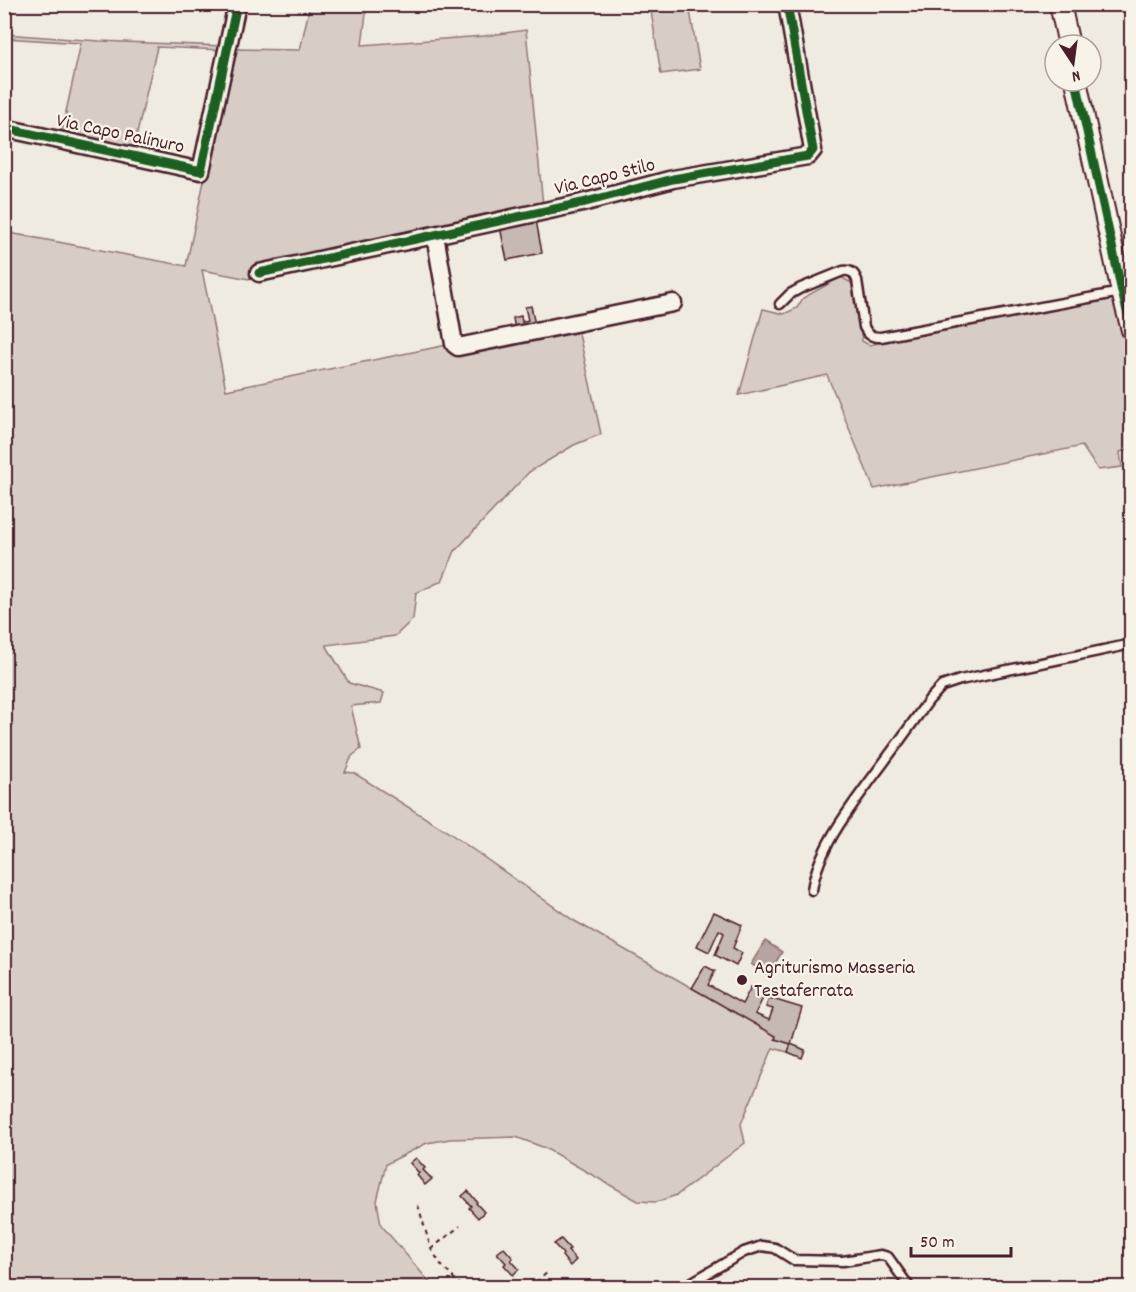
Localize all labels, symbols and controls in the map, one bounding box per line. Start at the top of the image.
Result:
north arrow [1043,33,1103,93]
text: N [1069,63,1082,87]
street label: Via Capo Palinuro [53,108,187,162]
street label: Via Capo Stilo [552,152,658,204]
place label: Agriturismo Masseria Testaferrata [754,955,915,1006]
marker: Agriturismo Masseria Testaferrata [735,973,749,987]
scale bar [911,1220,1012,1258]
text: 50 m [920,1231,955,1256]

